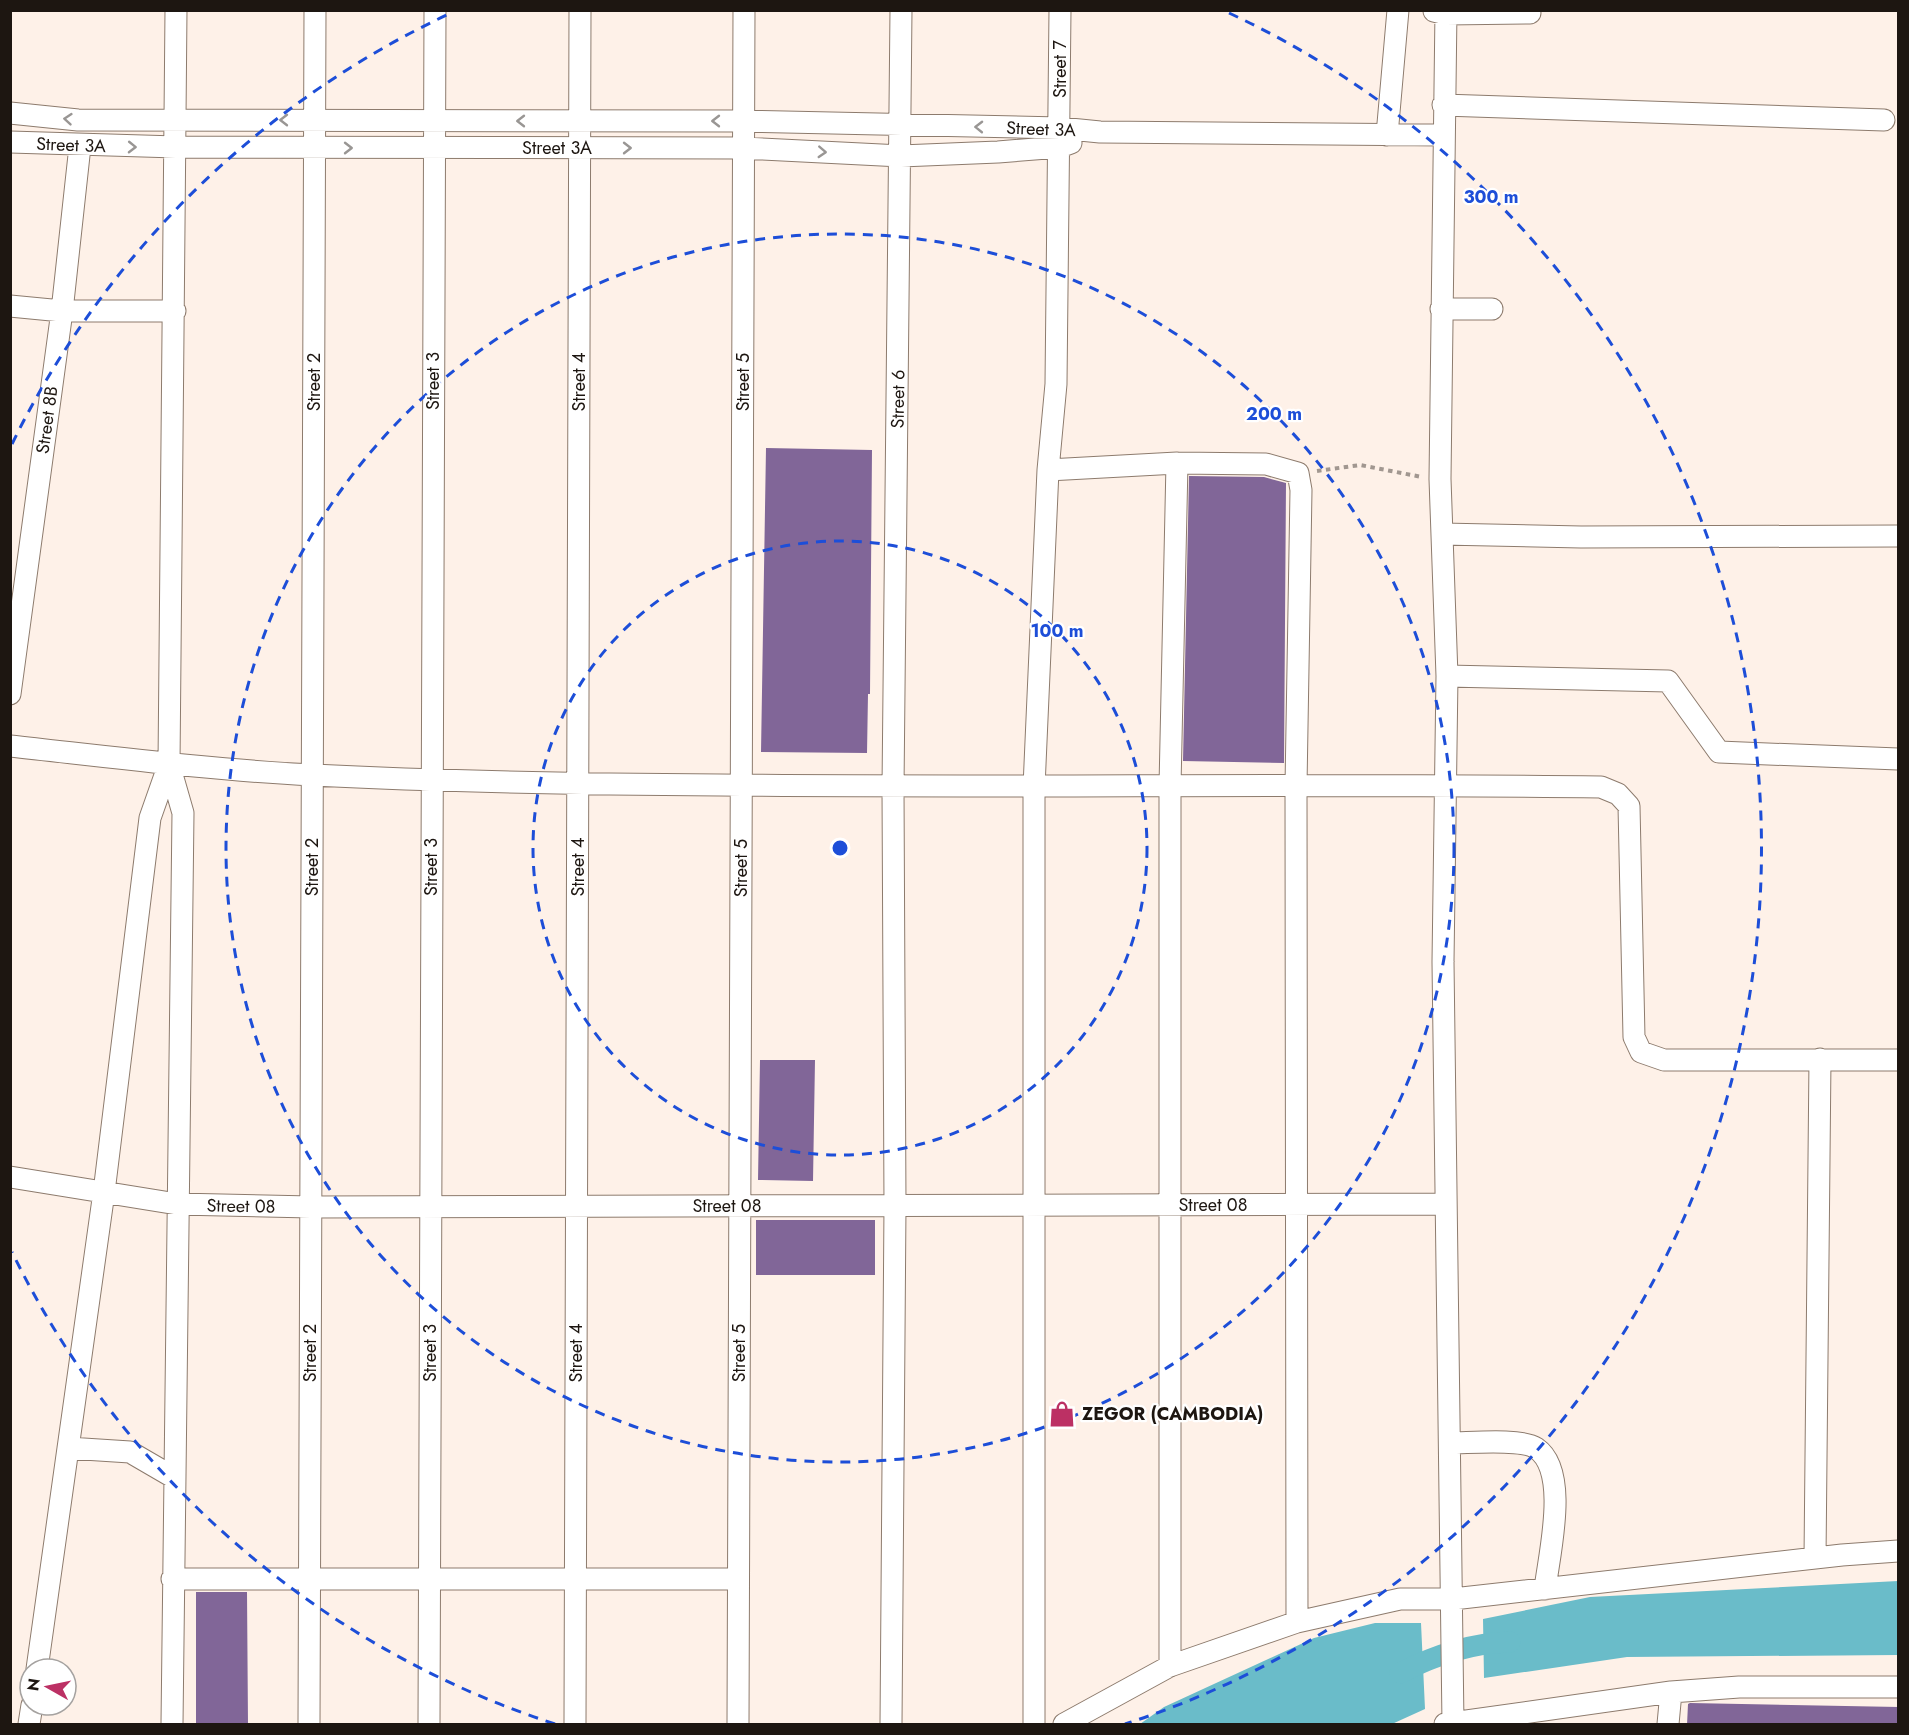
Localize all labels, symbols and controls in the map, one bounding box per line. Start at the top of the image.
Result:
street label: Street 7 [1047,40,1073,98]
one-way arrow [64,113,73,126]
one-way arrow [280,114,289,126]
one-way arrow [517,115,526,127]
one-way arrow [712,115,721,127]
street label: Street 3A [1006,115,1076,143]
one-way arrow [975,121,984,133]
street label: Street 3A [36,131,106,159]
street label: Street 3A [522,135,592,161]
one-way arrow [127,141,136,153]
one-way arrow [343,142,352,154]
one-way arrow [622,142,631,154]
one-way arrow [817,146,826,159]
text: 300 m [1463,184,1519,210]
street label: Street 3 [420,352,446,410]
street label: Street 2 [301,353,327,411]
street label: Street 4 [566,353,592,411]
street label: Street 5 [730,353,756,411]
street label: Street 6 [884,369,912,429]
street label: Street 8B [29,384,65,456]
text: 200 m [1246,401,1302,427]
text: 100 m [1030,618,1084,644]
street label: Street 2 [299,838,325,896]
street label: Street 3 [418,838,444,896]
street label: Street 4 [565,838,591,896]
centre of rings [830,838,850,858]
street label: Street 5 [728,839,754,897]
street label: Street 08 [206,1192,276,1220]
street label: Street 08 [1179,1192,1247,1218]
street label: Street 08 [693,1193,761,1219]
street label: Street 2 [297,1324,323,1382]
street label: Street 3 [417,1324,443,1382]
street label: Street 4 [563,1324,589,1382]
street label: Street 5 [726,1324,752,1382]
shop icon: ZEGOR (CAMBODIA) [1047,1399,1077,1429]
place label: ZEGOR (CAMBODIA) [1082,1401,1263,1427]
north arrow [18,1657,78,1717]
text: N [21,1677,46,1693]

